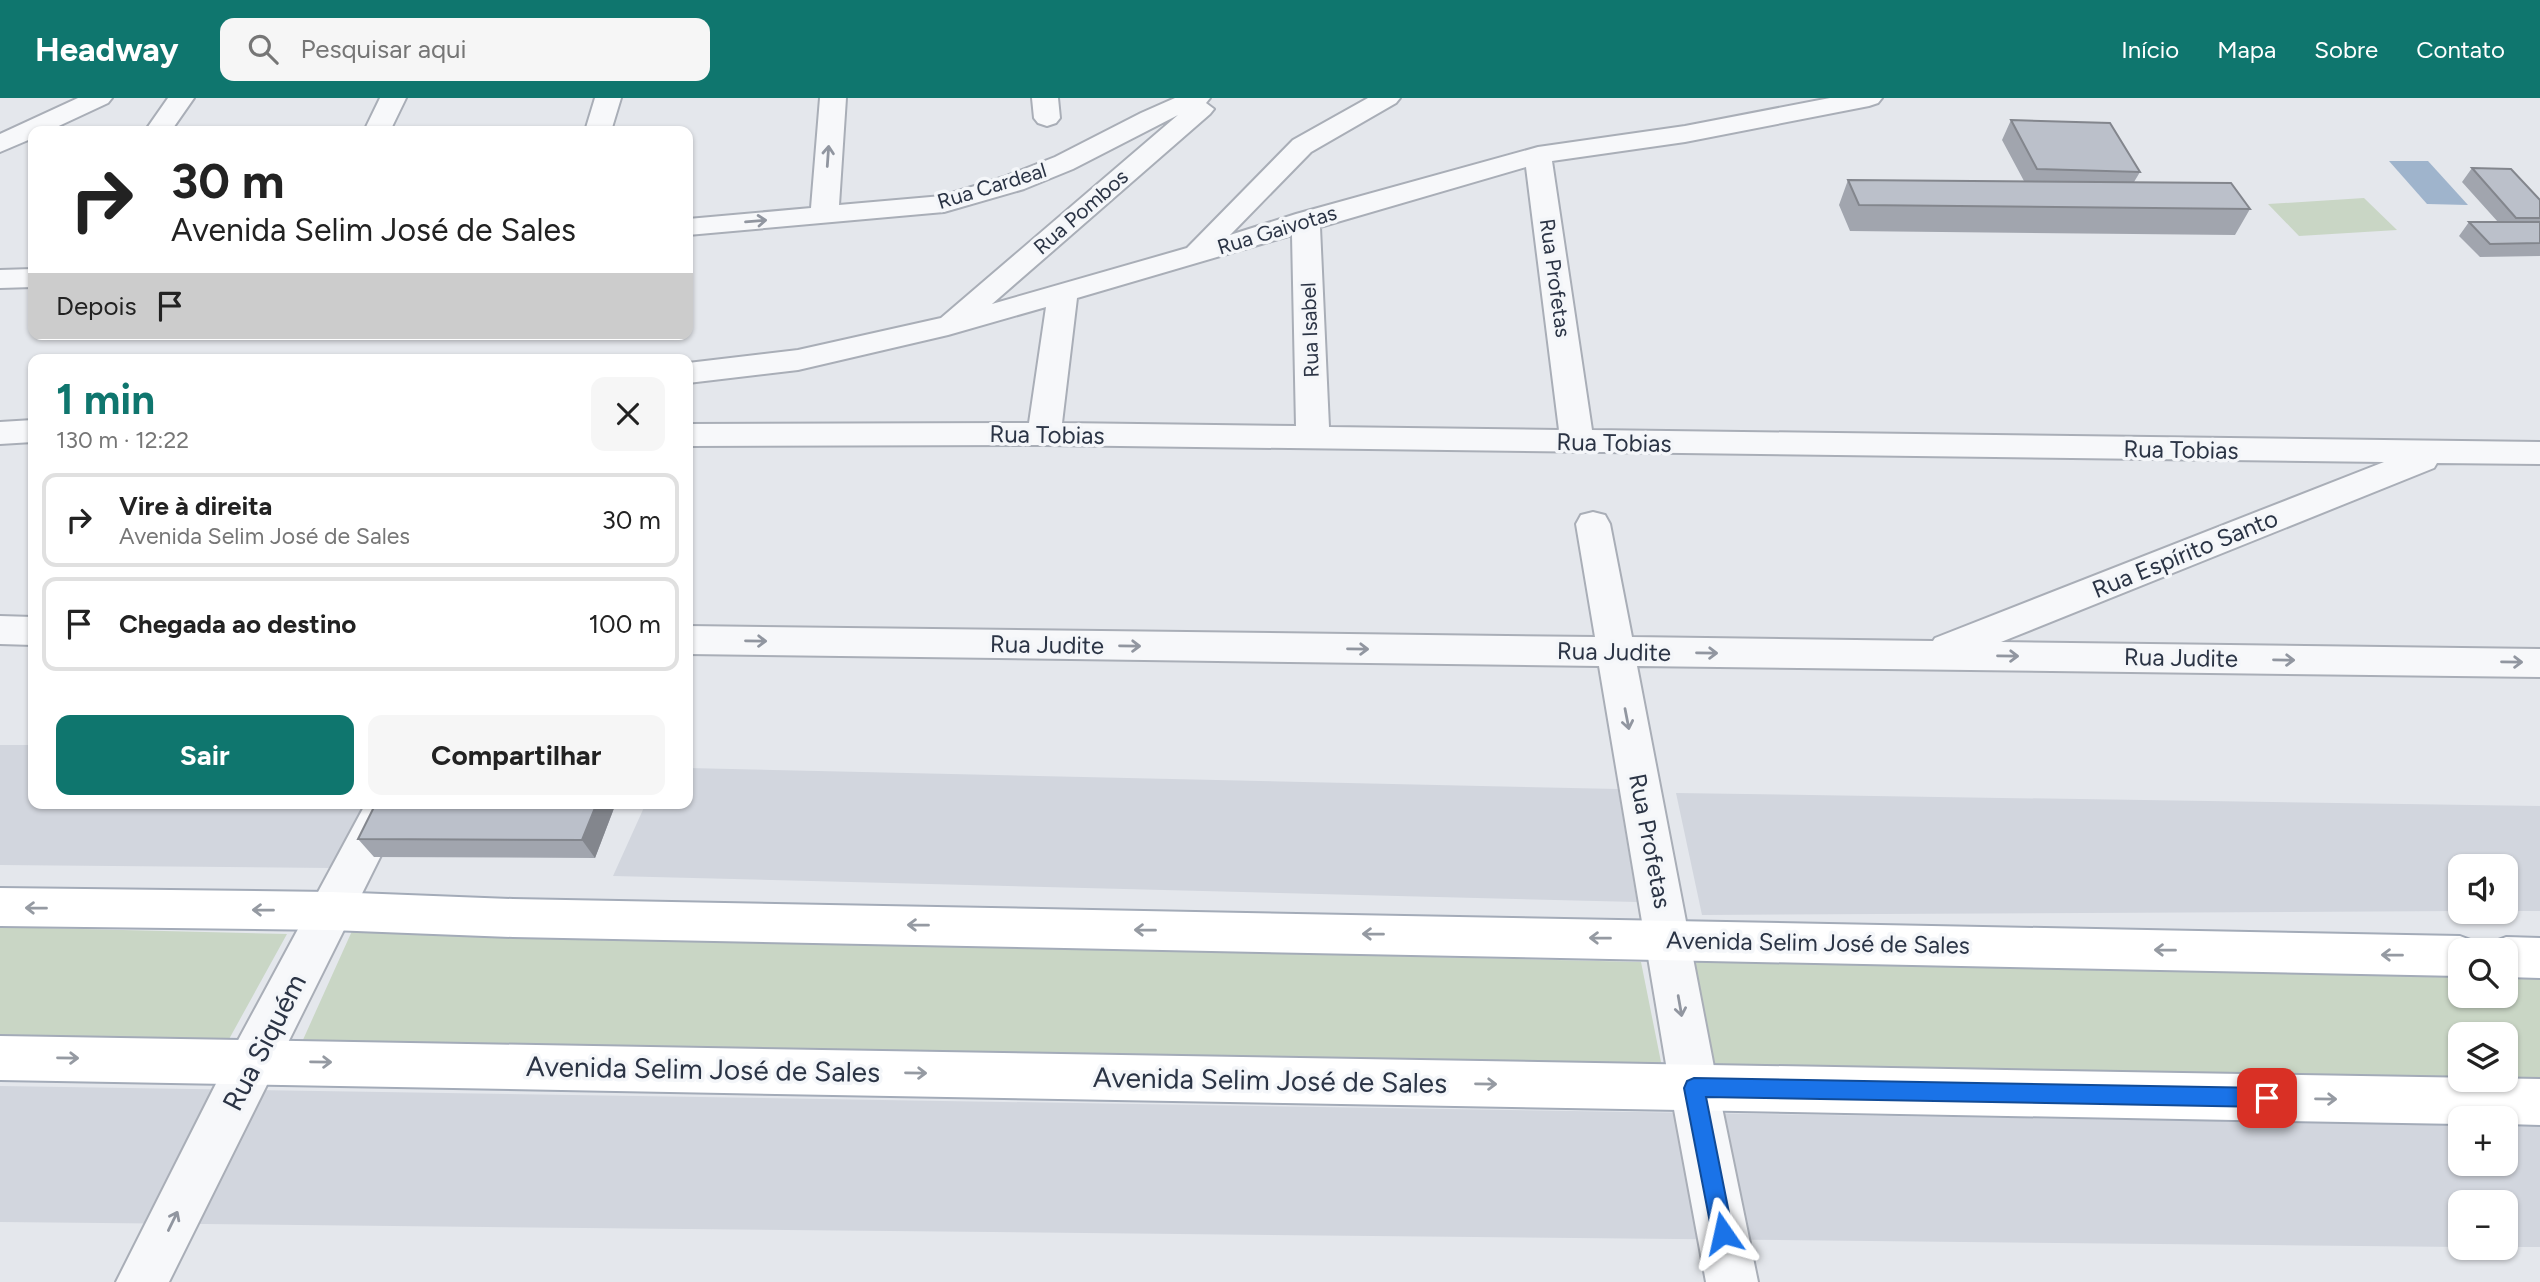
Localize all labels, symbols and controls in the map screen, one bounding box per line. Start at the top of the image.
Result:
search box [220,18,710,81]
text: Headway [35,30,178,69]
icon: search [244,30,282,68]
text: Pesquisar aqui [300,33,467,65]
text: Início [2121,35,2179,64]
text: Mapa [2217,35,2276,64]
text: Sobre [2314,35,2378,64]
text: Contato [2416,35,2505,64]
one-way arrow [822,145,835,168]
text: 30 m [171,151,284,210]
icon: right [56,154,147,245]
street label: Rua Cardeal [934,157,1049,214]
street label: Rua Pombos [1028,164,1133,259]
street label: Rua Gaivotas [1214,200,1340,260]
text: Avenida Selim José de Sales [171,211,576,249]
one-way arrow [744,214,767,227]
street label: Rua Profetas [1535,217,1576,339]
street label: Rua Isabel [1295,282,1324,378]
icon: arrive [151,287,189,325]
text: Depois [56,290,137,322]
text: 1 min [56,374,155,425]
button: close [591,377,665,451]
street label: Rua Tobias [989,419,1105,450]
text: 130 m · 12:22 [56,426,189,454]
street label: Rua Tobias [1556,427,1672,458]
street label: Rua Tobias [2123,434,2239,465]
text: Vire à direita [119,490,272,522]
icon: right [60,501,98,539]
street label: Rua Espírito Santo [2088,503,2282,604]
text: 30 m [602,504,661,536]
text: Avenida Selim José de Sales [119,522,410,550]
icon: arrive [60,605,98,643]
text: Chegada ao destino [119,608,356,640]
text: 100 m [588,608,661,640]
street label: Rua Judite [990,629,1104,660]
one-way arrow [744,634,767,648]
street label: Rua Judite [1557,636,1671,667]
one-way arrow [1119,639,1142,653]
one-way arrow [1346,642,1369,656]
street label: Rua Judite [2124,642,2238,673]
one-way arrow [1695,646,1718,660]
one-way arrow [1996,650,2019,663]
one-way arrow [2273,653,2296,667]
one-way arrow [2500,656,2523,669]
one-way arrow [1621,707,1634,730]
button: Sair [56,715,354,795]
button: Compartilhar [368,715,665,795]
street label: Rua Profetas [1623,771,1678,911]
map controls [2448,854,2518,1260]
button: sound [2448,854,2518,924]
one-way arrow [24,901,47,915]
one-way arrow [252,903,275,917]
one-way arrow [906,918,929,932]
one-way arrow [1134,923,1157,936]
street label: Avenida Selim José de Sales [1666,925,1970,960]
one-way arrow [1361,927,1384,941]
one-way arrow [1589,931,1612,945]
button: search [2448,938,2518,1008]
one-way arrow [2154,943,2177,957]
one-way arrow [2381,948,2404,962]
street label: Rua Siquém [215,968,313,1116]
one-way arrow [1674,995,1688,1017]
button: layers [2448,1022,2518,1092]
street label: Avenida Selim José de Sales [526,1049,880,1089]
one-way arrow [56,1052,79,1065]
one-way arrow [309,1055,332,1068]
street label: Avenida Selim José de Sales [1093,1060,1447,1100]
one-way arrow [904,1066,927,1080]
pin [2237,1068,2297,1128]
one-way arrow [1475,1077,1498,1091]
icon: arrive [2248,1079,2286,1117]
one-way arrow [2314,1092,2337,1106]
button: + [2448,1106,2518,1176]
button: − [2448,1190,2518,1260]
position arrow [1686,1196,1760,1270]
one-way arrow [166,1211,180,1232]

